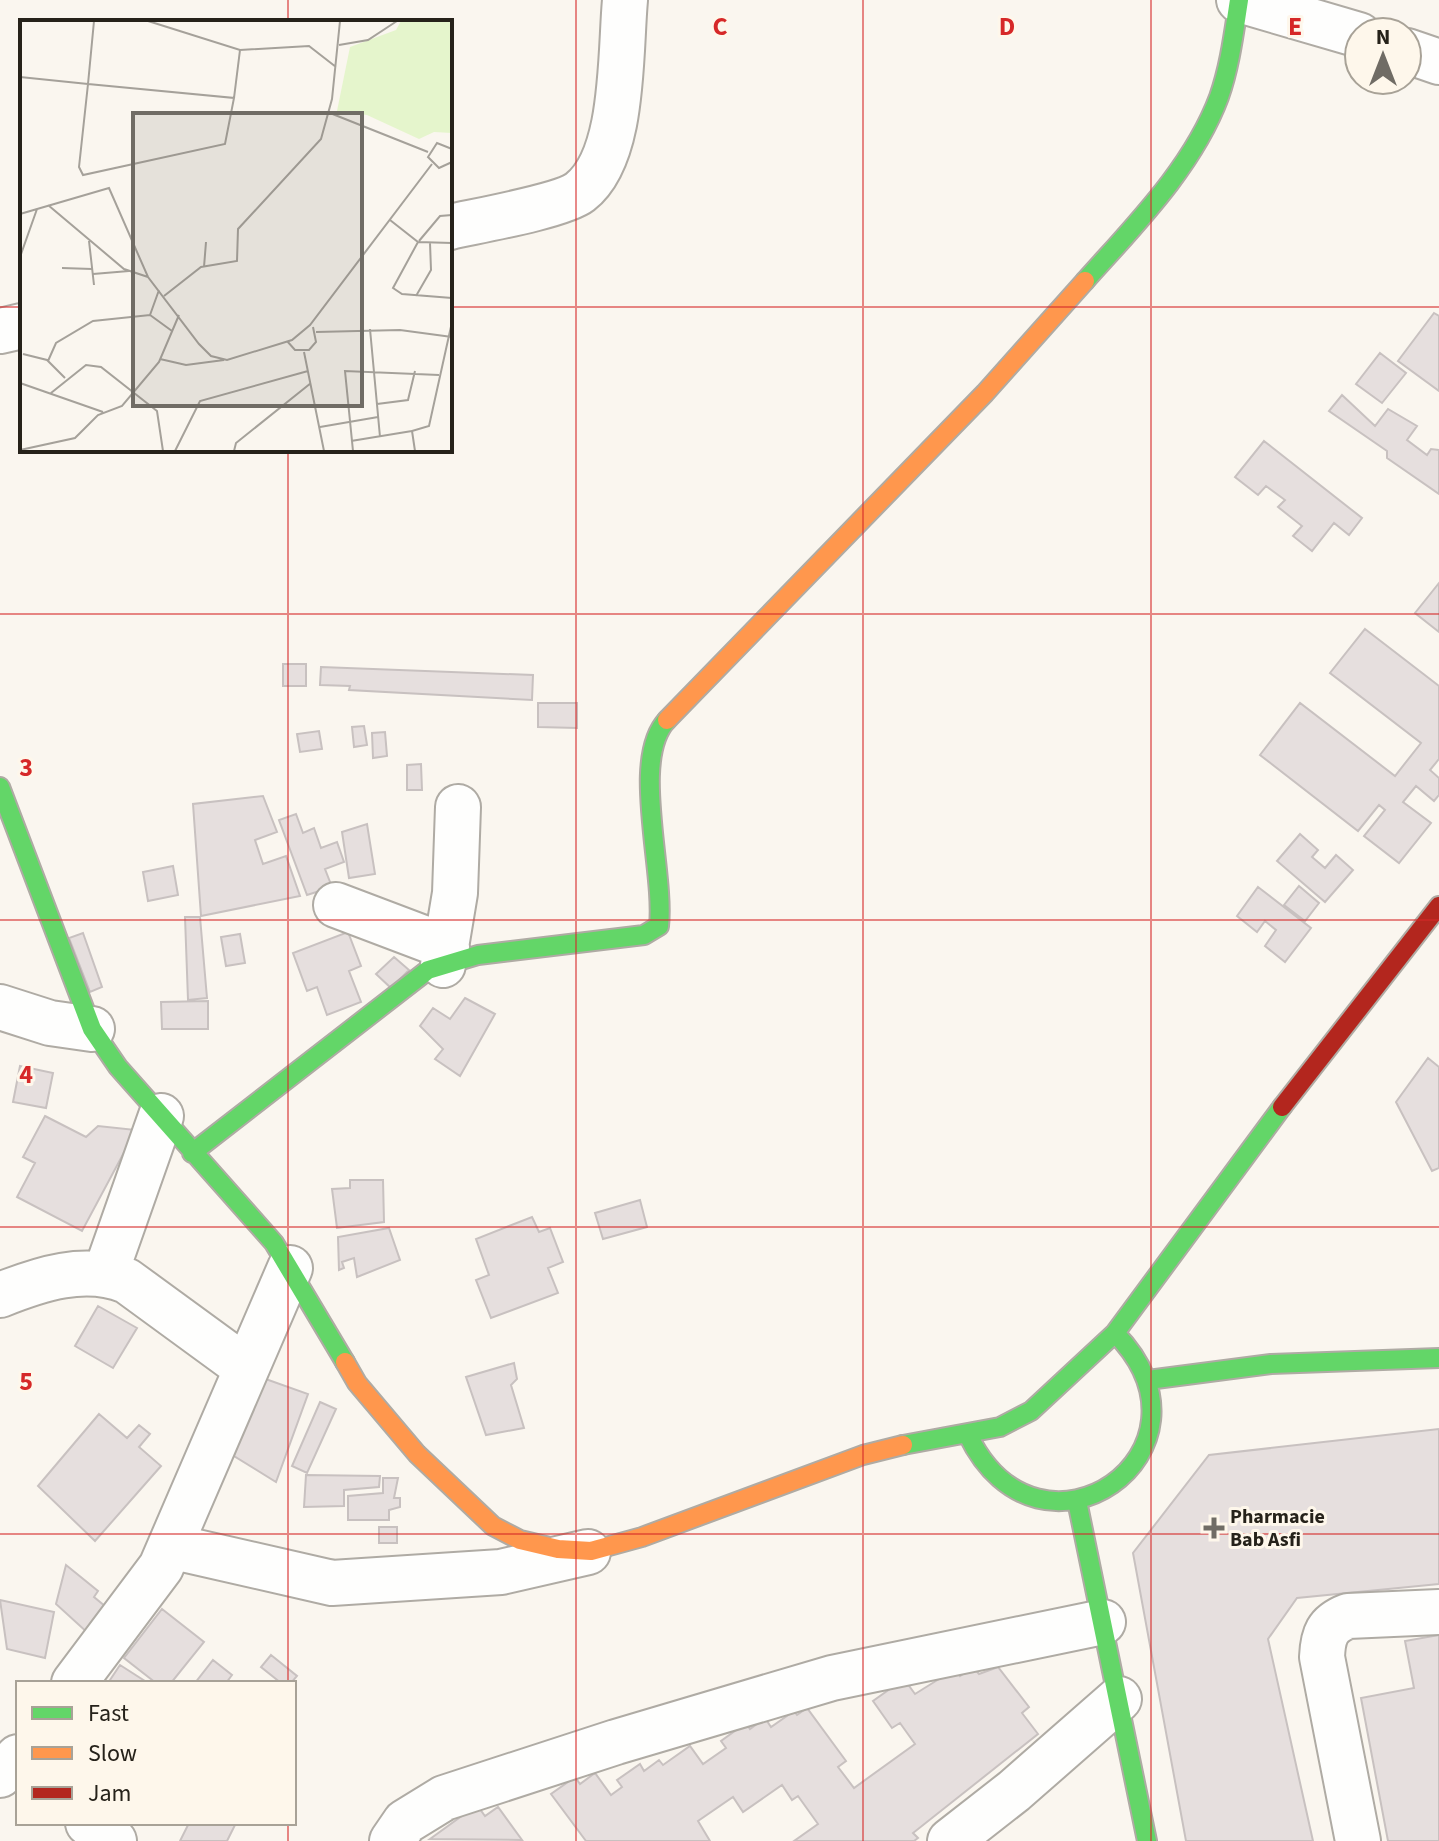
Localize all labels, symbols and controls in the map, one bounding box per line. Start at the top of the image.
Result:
text: C [712,8,728,45]
text: D [999,8,1015,45]
text: E [1288,8,1302,45]
north arrow [1343,16,1423,96]
inset map [20,20,452,452]
text: N [1376,21,1390,53]
text: 3 [19,749,33,786]
text: 4 [19,1056,33,1093]
text: 5 [19,1363,33,1400]
place label: Pharmacie Bab Asfi [1230,1503,1325,1554]
marker: Pharmacie Bab Asfi [1205,1519,1223,1537]
legend [16,1681,296,1825]
text: Fast [88,1696,129,1731]
text: Slow [88,1736,137,1771]
text: Jam [88,1776,132,1811]

